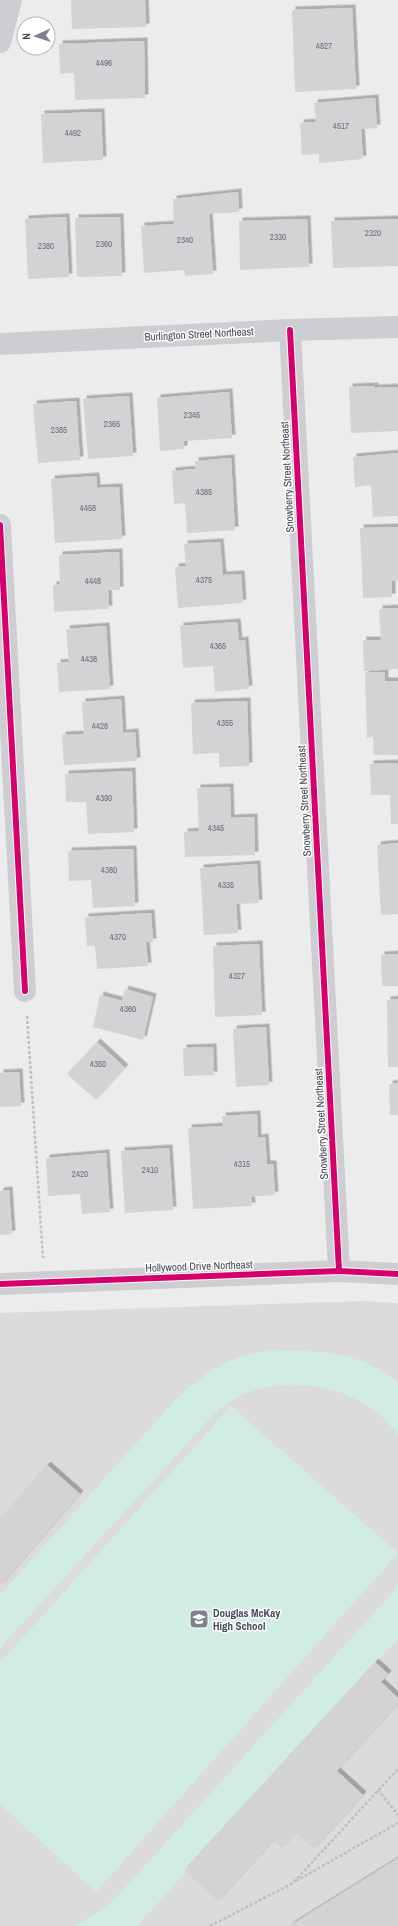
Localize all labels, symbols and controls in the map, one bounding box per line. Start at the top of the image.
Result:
north arrow [16,16,56,56]
text: N [19,33,33,40]
house number: 4527 [316,40,332,52]
house number: 4496 [96,57,112,69]
house number: 4517 [333,120,349,132]
house number: 4492 [65,127,81,139]
house number: 2320 [365,227,381,239]
house number: 2330 [270,231,286,243]
house number: 2340 [177,234,193,246]
house number: 2360 [96,238,112,250]
house number: 2380 [38,240,54,252]
street label: Burlington Street Northeast [144,324,254,344]
house number: 2345 [184,409,200,421]
house number: 2365 [104,418,120,430]
street label: Snowberry Street Northeast [277,421,297,533]
house number: 2385 [51,424,67,436]
house number: 4385 [196,486,212,498]
house number: 4458 [80,502,96,514]
house number: 4375 [196,574,212,586]
house number: 4448 [85,575,101,587]
house number: 4365 [210,640,226,652]
house number: 4438 [81,653,97,665]
house number: 4355 [217,717,233,729]
house number: 4428 [92,720,108,732]
street label: Snowberry Street Northeast [294,745,314,857]
house number: 4390 [96,792,112,804]
house number: 4345 [208,822,224,834]
house number: 4380 [101,864,117,876]
house number: 4335 [218,879,234,891]
house number: 4370 [110,931,126,943]
house number: 4327 [229,970,245,982]
house number: 4360 [120,1003,136,1015]
house number: 4350 [90,1058,106,1070]
street label: Snowberry Street Northeast [311,1068,331,1180]
house number: 4315 [234,1158,250,1170]
house number: 2410 [142,1164,158,1176]
house number: 2420 [72,1168,88,1180]
street label: Hollywood Drive Northeast [145,1257,253,1275]
place label: Douglas McKay High School [213,1606,280,1633]
school or university icon: Douglas McKay High School [188,1608,210,1630]

